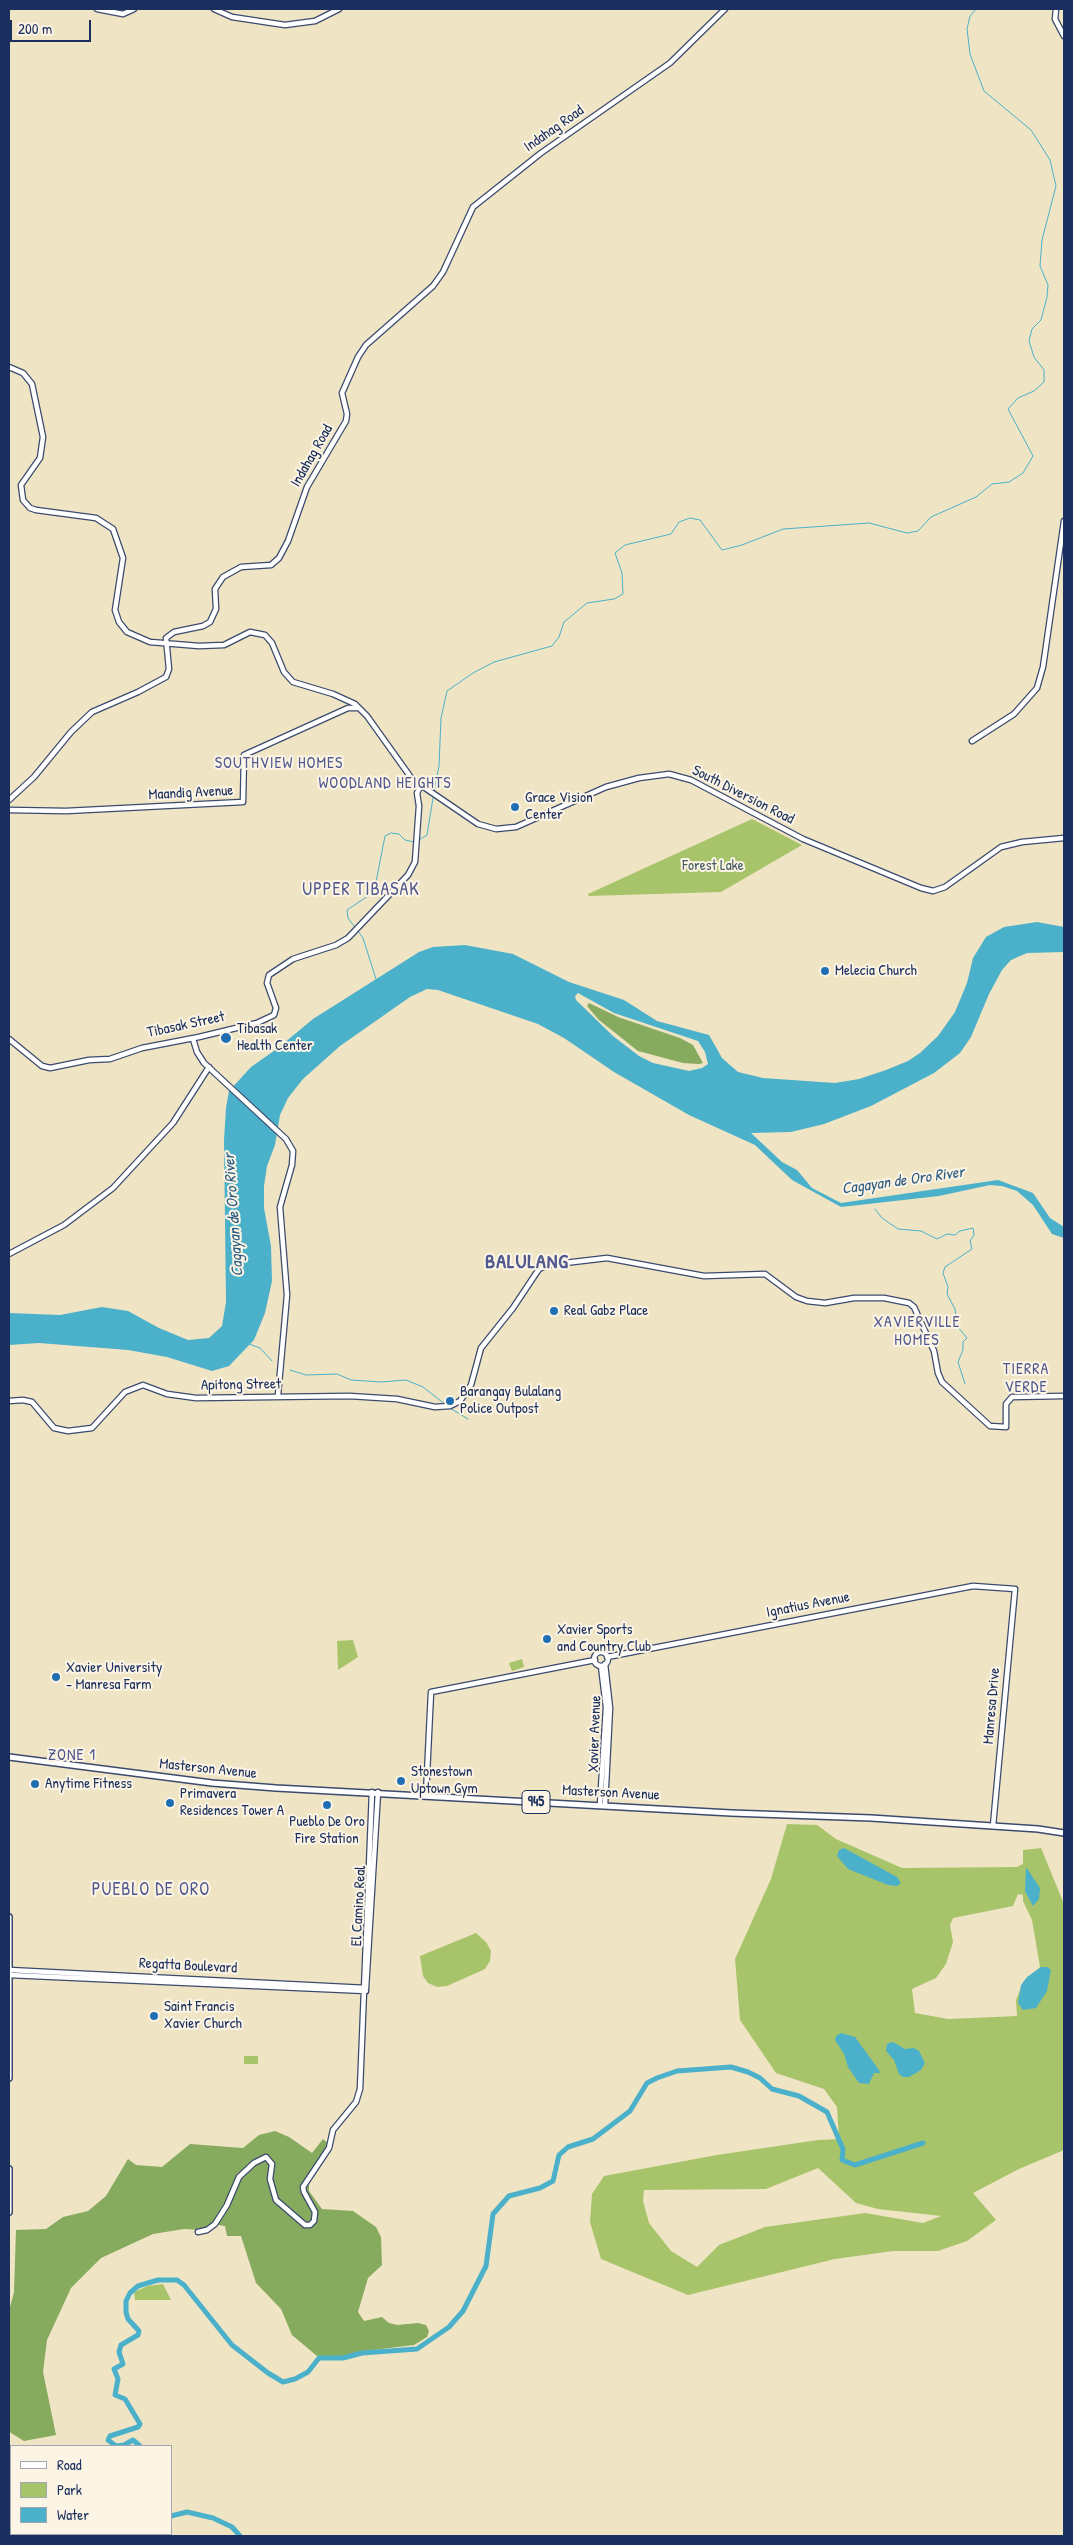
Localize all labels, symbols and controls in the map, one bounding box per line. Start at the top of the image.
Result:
scale bar [12,10,94,42]
text: 200 m [18,18,52,39]
street label: Indahag Road [521,102,587,156]
street label: Indahag Road [287,422,337,490]
district label: SOUTHVIEW HOMES [213,754,345,774]
street label: South Diversion Road [689,762,797,828]
district label: WOODLAND HEIGHTS [316,774,454,794]
street label: Maandig Avenue [148,782,234,804]
place label: Grace Vision Center [525,789,593,824]
marker: Grace Vision Center [509,801,521,813]
park label: Forest Lake [682,857,744,875]
district label: UPPER TIBASAK [301,879,421,901]
place label: Melecia Church [835,962,917,980]
marker: Melecia Church [819,965,831,977]
street label: Tibasak Street [146,1008,226,1042]
place label: Tibasak Health Center [237,1020,313,1055]
marker: Tibasak Health Center [219,1031,233,1045]
water label: Cagayan de Oro River [220,1153,248,1277]
water label: Cagayan de Oro River [840,1163,966,1199]
district label: BALULANG [484,1251,570,1275]
place label: Real Gabz Place [564,1302,648,1320]
marker: Real Gabz Place [548,1305,560,1317]
district label: XAVIERVILLE HOMES [872,1313,962,1351]
district label: TIERRA VERDE [1002,1360,1050,1398]
street label: Apitong Street [201,1375,281,1395]
place label: Barangay Bulalang Police Outpost [460,1383,561,1418]
marker: Barangay Bulalang Police Outpost [444,1395,456,1407]
street label: Ignatius Avenue [765,1588,851,1622]
place label: Xavier Sports and Country Club [557,1621,651,1656]
marker: Xavier Sports and Country Club [541,1633,553,1645]
place label: Xavier University - Manresa Farm [66,1659,162,1694]
street label: Manresa Drive [980,1667,1004,1745]
marker: Xavier University - Manresa Farm [50,1671,62,1683]
street label: Xavier Avenue [585,1695,605,1773]
district label: ZONE 1 [47,1746,97,1766]
street label: Masterson Avenue [159,1755,257,1783]
place label: Stonestown Uptown Gym [411,1763,478,1798]
place label: Anytime Fitness [45,1775,132,1793]
marker: Stonestown Uptown Gym [395,1775,407,1787]
marker: Anytime Fitness [29,1778,41,1790]
street label: Masterson Avenue [562,1781,660,1805]
place label: Primavera Residences Tower A [180,1785,284,1820]
road number: 945 [522,1790,550,1814]
marker: Primavera Residences Tower A [164,1797,176,1809]
marker: Pueblo De Oro Fire Station [321,1799,333,1811]
place label: Pueblo De Oro Fire Station [289,1813,365,1848]
street label: El Camino Real [348,1865,370,1947]
district label: PUEBLO DE ORO [90,1879,212,1901]
street label: Regatta Boulevard [139,1954,237,1978]
place label: Saint Francis Xavier Church [164,1998,242,2033]
marker: Saint Francis Xavier Church [148,2010,160,2022]
legend [10,2445,172,2535]
text: Road [57,2454,82,2475]
text: Park [57,2479,82,2500]
text: Water [57,2504,89,2525]

